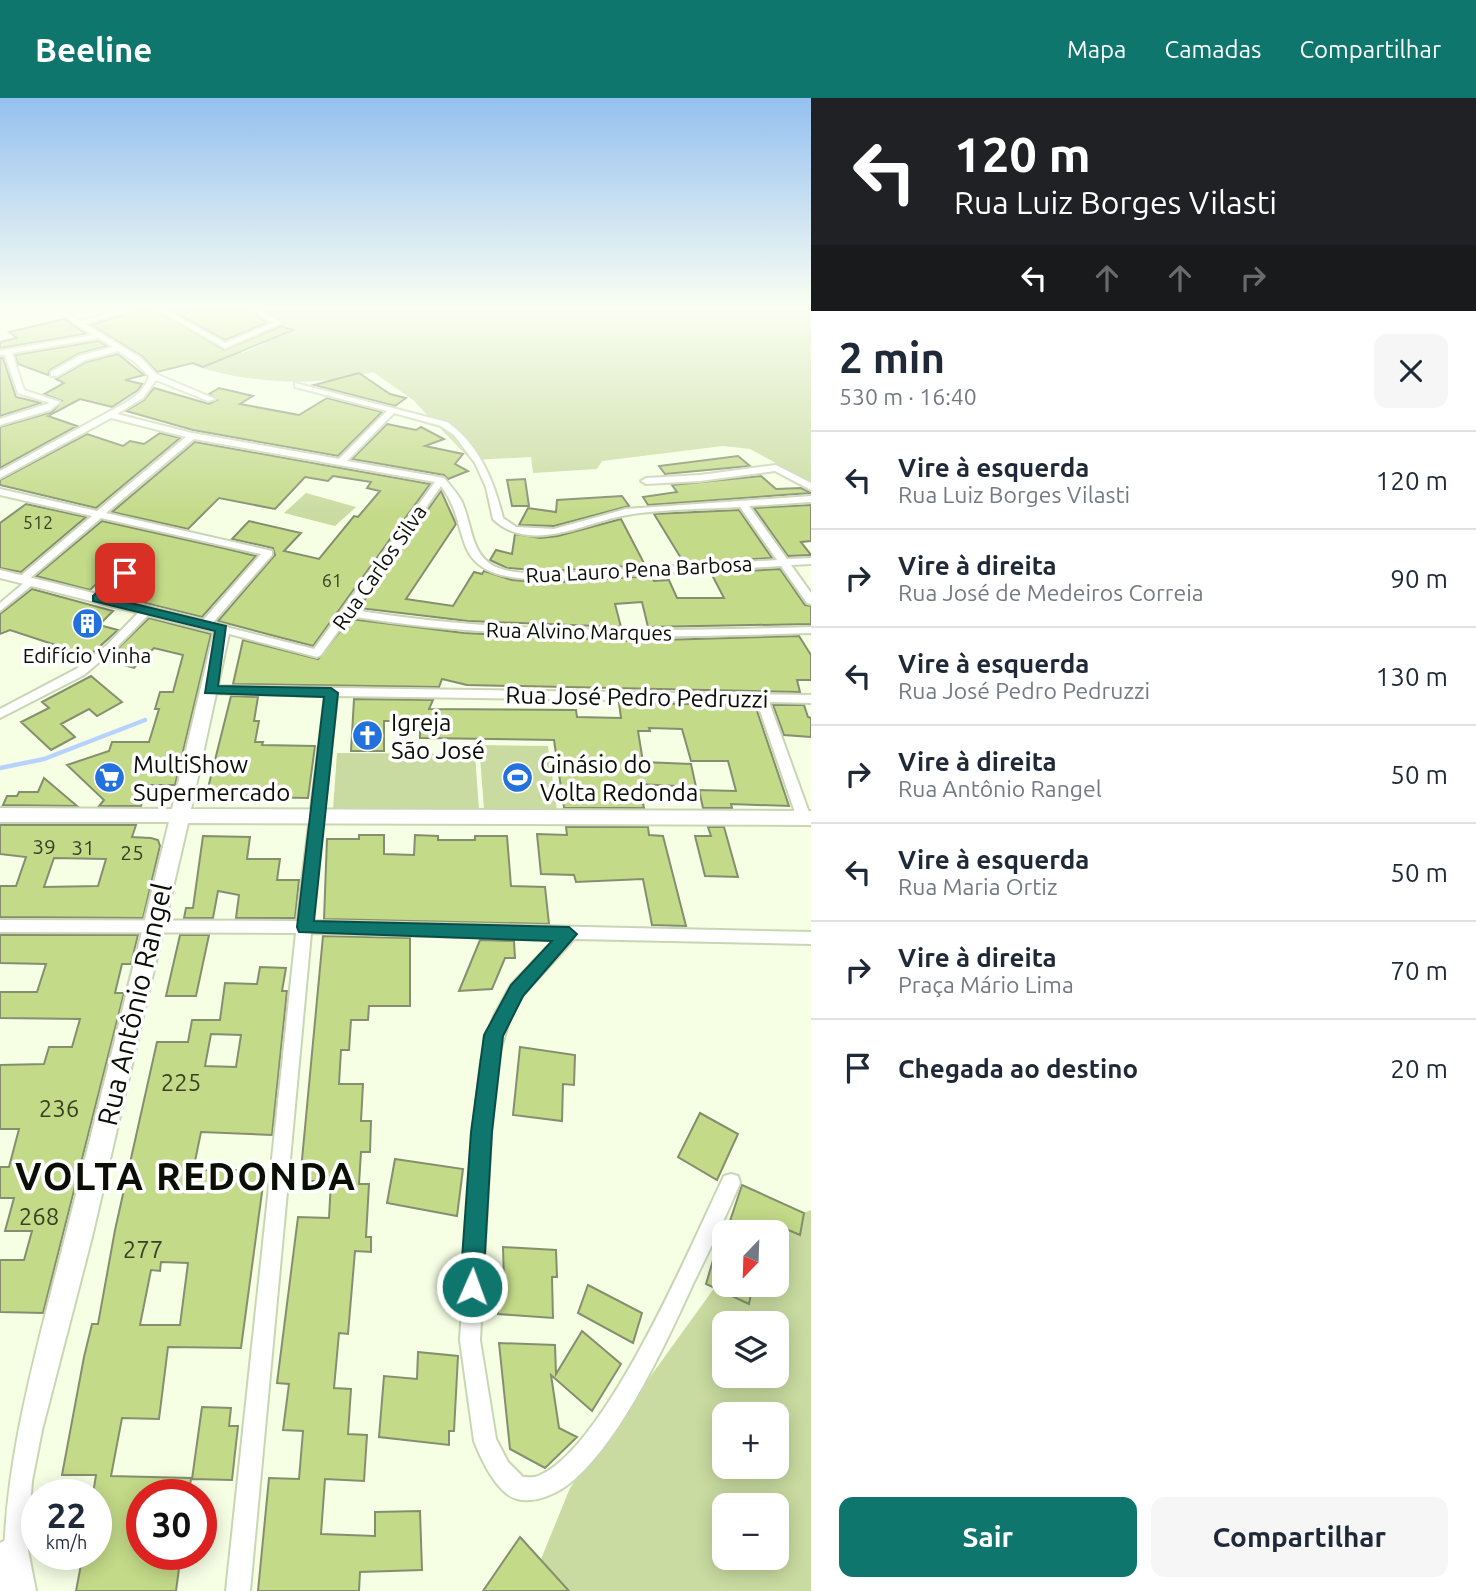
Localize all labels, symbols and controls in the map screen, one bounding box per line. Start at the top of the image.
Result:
text: Beeline [35,31,152,68]
text: Mapa [1067,36,1126,63]
text: Camadas [1164,36,1261,63]
text: Compartilhar [1299,36,1441,63]
icon: left [839,126,930,217]
text: 120 m [954,126,1091,181]
text: Rua Luiz Borges Vilasti [954,184,1277,220]
icon: left [1015,259,1053,297]
icon: ahead [1088,259,1126,297]
icon: ahead [1161,259,1199,297]
icon: right [1234,259,1272,297]
text: 2 min [839,334,945,381]
button: close [1374,334,1448,408]
text: 530 m · 16:40 [839,384,977,409]
text: Vire à esquerda [898,453,1089,482]
icon: left [839,461,877,499]
text: 120 m [1376,466,1448,495]
text: Rua Luiz Borges Vilasti [898,482,1130,507]
street label: Rua Carlos Silva [327,500,431,634]
house number: 512 [23,512,53,532]
pin [95,543,155,603]
street label: Rua Lauro Pena Barbosa [525,551,753,587]
text: Vire à direita [898,551,1057,580]
icon: arrive [106,554,144,592]
icon: right [839,559,877,597]
text: 90 m [1390,564,1448,593]
house number: 61 [322,570,342,590]
text: Rua José de Medeiros Correia [898,580,1204,605]
building icon: Edifício Vinha [70,606,104,640]
street label: Rua Alvino Marques [486,617,672,645]
place label: Edifício Vinha [23,643,151,667]
text: Vire à esquerda [898,649,1089,678]
icon: left [839,657,877,695]
text: 130 m [1376,662,1448,691]
text: Rua José Pedro Pedruzzi [898,678,1150,703]
street label: Rua José Pedro Pedruzzi [505,681,769,713]
place label: Igreja São José [391,709,485,764]
church icon: Igreja São José [351,719,385,753]
text: Vire à direita [898,747,1057,776]
place label: MultiShow Supermercado [133,751,290,806]
place label: Ginásio do Volta Redonda [540,751,698,806]
icon: right [839,755,877,793]
text: 50 m [1390,760,1448,789]
supermarket icon: MultiShow Supermercado [93,761,127,795]
sports icon: Ginásio do Volta Redonda [500,761,534,795]
text: Rua Antônio Rangel [898,776,1102,801]
house number: 39 [32,834,56,858]
house number: 31 [71,835,95,859]
house number: 25 [120,840,144,864]
text: Vire à esquerda [898,845,1089,874]
icon: left [839,853,877,891]
text: 50 m [1390,858,1448,887]
text: Rua Maria Ortiz [898,874,1058,899]
street label: Rua Antônio Rangel [91,880,177,1128]
text: Vire à direita [898,943,1057,972]
icon: right [839,951,877,989]
text: 70 m [1390,956,1448,985]
text: Praça Mário Lima [898,972,1074,997]
icon: arrive [839,1049,877,1087]
text: Chegada ao destino [898,1054,1138,1083]
text: 20 m [1390,1054,1448,1083]
house number: 225 [161,1069,201,1096]
house number: 236 [39,1095,79,1122]
district label: VOLTA REDONDA [15,1155,357,1197]
house number: 268 [19,1203,59,1230]
north arrow [712,1220,789,1297]
map controls [712,1220,789,1570]
house number: 277 [123,1236,163,1263]
position arrow [435,1250,509,1324]
button: layers [712,1311,789,1388]
button: + [712,1402,789,1479]
speed limit sign: 30 [126,1479,217,1570]
button: − [712,1493,789,1570]
text: 22 [47,1495,86,1535]
button: Sair [839,1497,1137,1577]
button: Compartilhar [1151,1497,1448,1577]
text: km/h [46,1532,87,1552]

